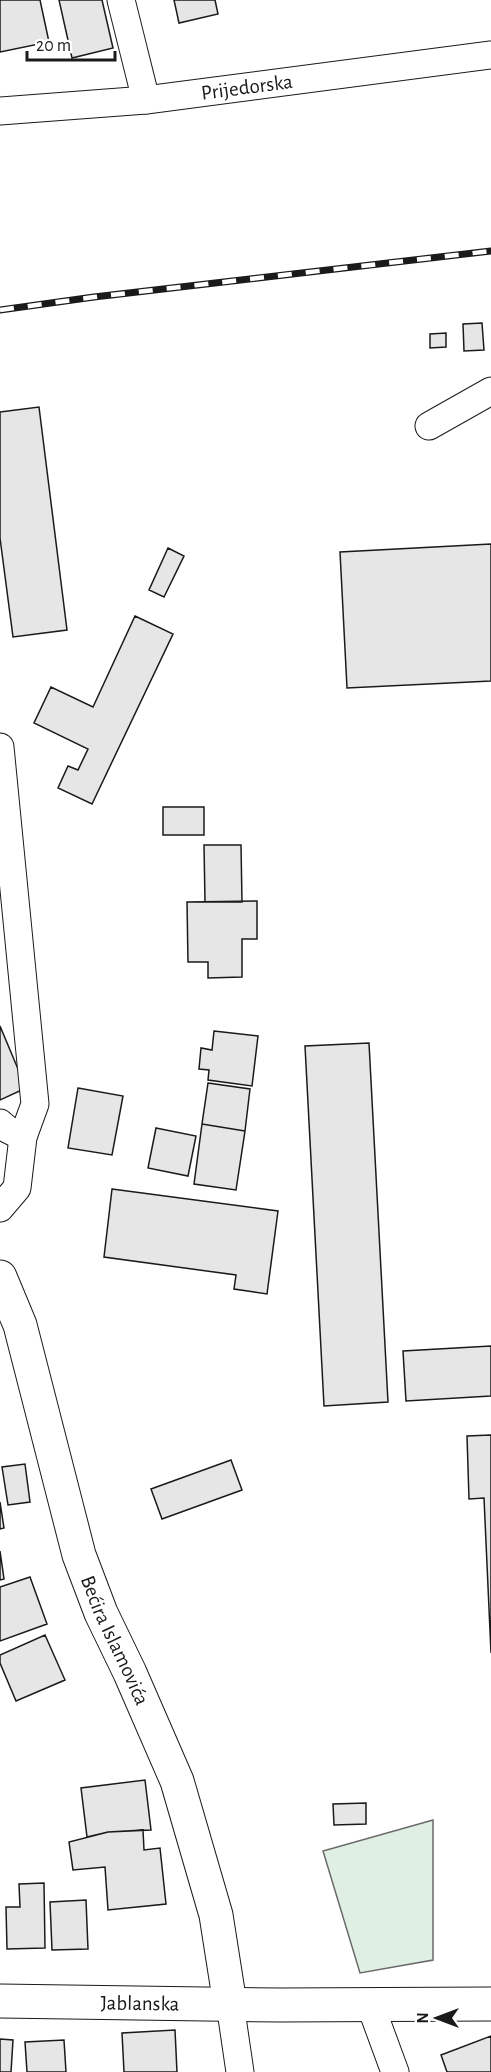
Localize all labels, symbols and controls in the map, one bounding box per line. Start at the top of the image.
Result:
scale bar [27,24,116,62]
text: 20 m [36,37,71,55]
street label: Prijedorska [200,71,294,104]
street label: Bećira Islamovića [77,1573,153,1709]
north arrow [407,1988,467,2048]
street label: Jablanska [100,1992,180,2015]
text: N [415,2012,431,2024]

